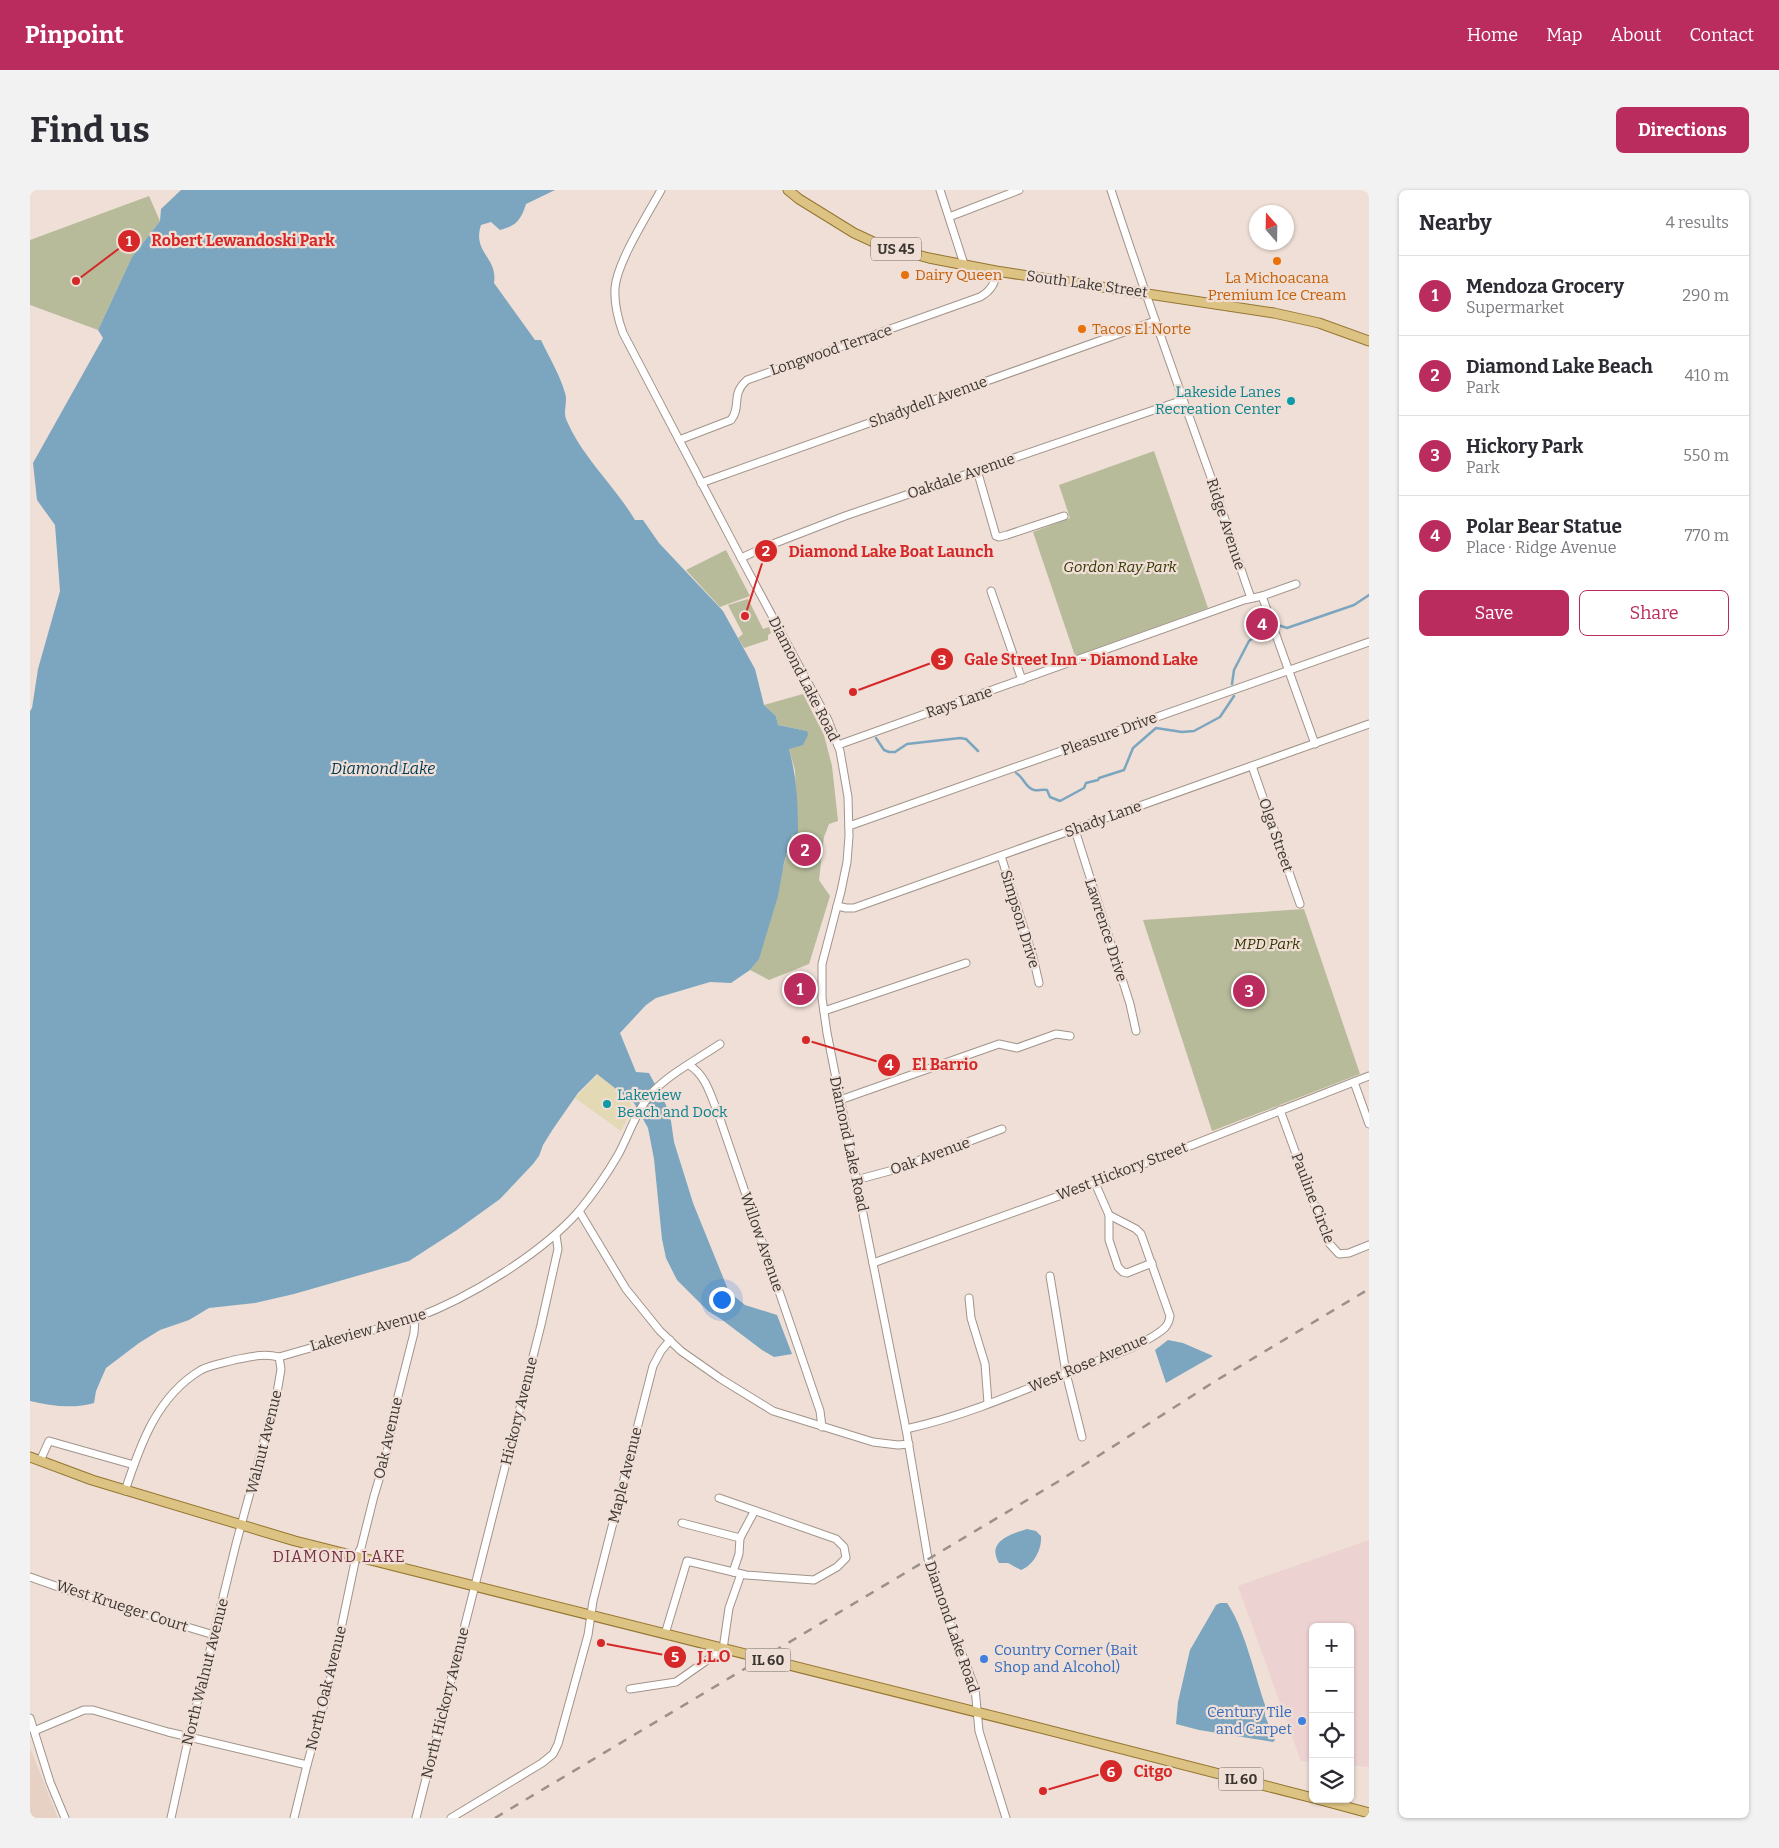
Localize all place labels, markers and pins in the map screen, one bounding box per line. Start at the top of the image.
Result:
callout: Robert Lewandoski Park [117,225,345,256]
marker: La Michoacana Premium Ice Cream [1271,255,1283,267]
place label: Dairy Queen [915,266,1003,284]
marker: Dairy Queen [899,269,911,281]
place label: La Michoacana Premium Ice Cream [1208,269,1347,304]
place label: Tacos El Norte [1092,320,1191,338]
marker: Tacos El Norte [1076,323,1088,335]
place label: Lakeside Lanes Recreation Center [1155,383,1281,418]
marker: Lakeside Lanes Recreation Center [1285,395,1297,407]
callout: Diamond Lake Boat Launch [753,536,1003,567]
pin: 4 [1246,605,1278,643]
callout: Gale Street Inn - Diamond Lake [929,644,1208,675]
pin: 2 [789,831,821,869]
pin: 1 [784,970,816,1008]
pin: 3 [1233,972,1265,1010]
callout: El Barrio [877,1049,988,1080]
place label: Lakeview Beach and Dock [617,1086,728,1121]
marker: Lakeview Beach and Dock [601,1098,613,1110]
callout: J.L.O [663,1641,741,1672]
place label: Country Corner (Bait Shop and Alcohol) [994,1641,1138,1676]
marker: Country Corner (Bait Shop and Alcohol) [978,1653,990,1665]
place label: Century Tile and Carpet [1207,1703,1293,1738]
marker: Century Tile and Carpet [1296,1715,1308,1727]
callout: Citgo [1098,1756,1182,1787]

